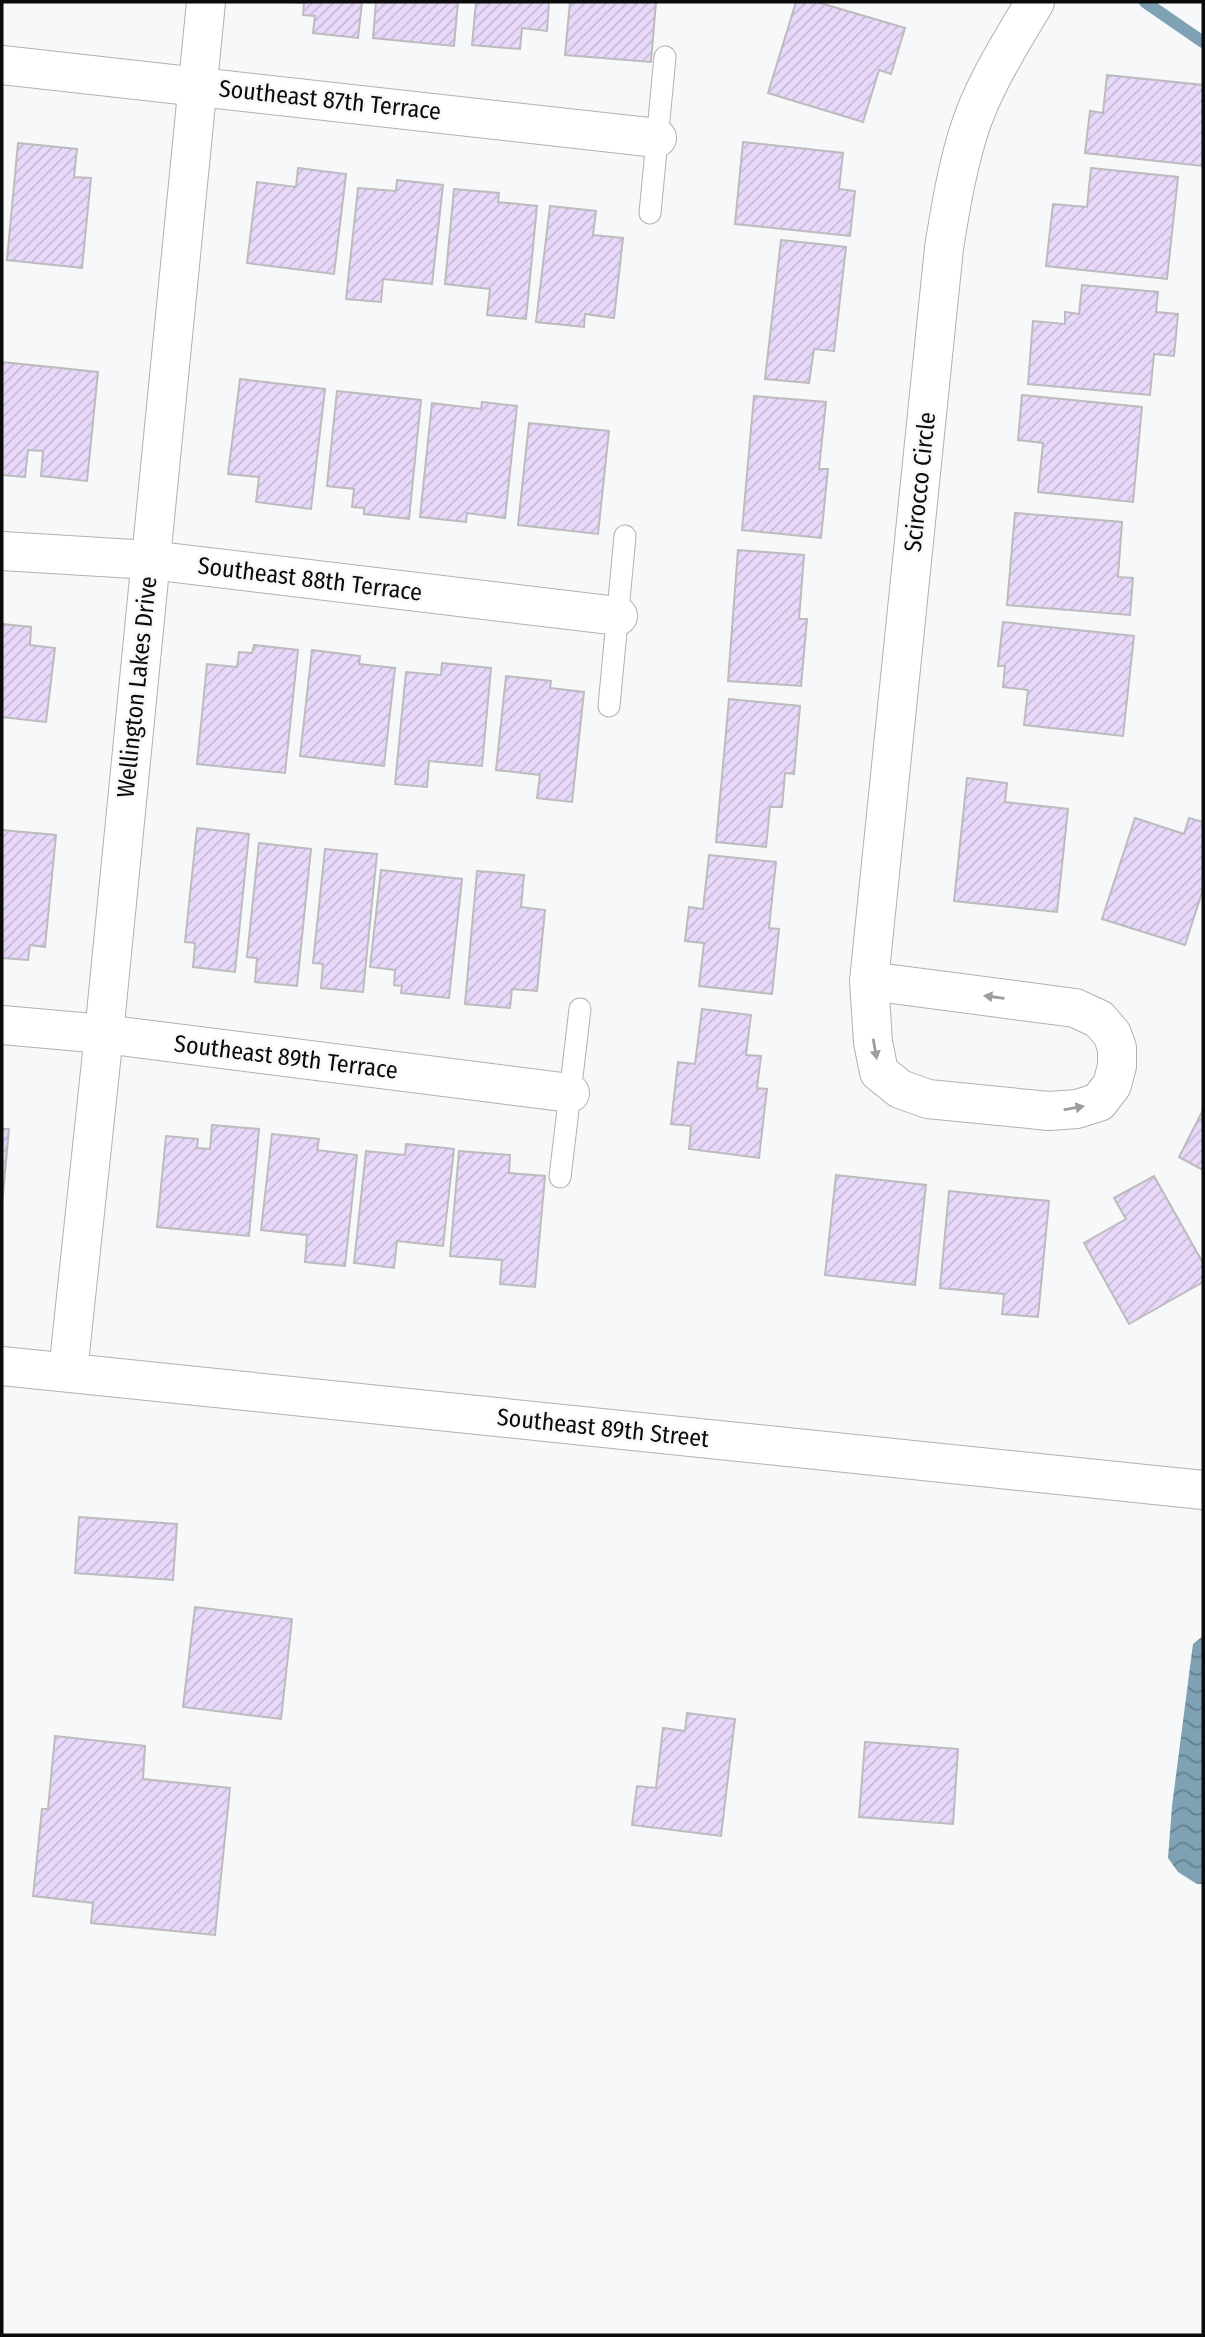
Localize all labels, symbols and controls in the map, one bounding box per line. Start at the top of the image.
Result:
street label: Southeast 87th Terrace [218,74,442,126]
street label: Scirocco Circle [899,411,941,553]
street label: Southeast 88th Terrace [196,551,424,607]
street label: Wellington Lakes Drive [111,575,163,799]
one-way arrow [983,992,1005,1003]
street label: Southeast 89th Terrace [173,1029,399,1085]
one-way arrow [870,1038,881,1060]
one-way arrow [1063,1102,1085,1113]
street label: Southeast 89th Street [496,1403,711,1453]

